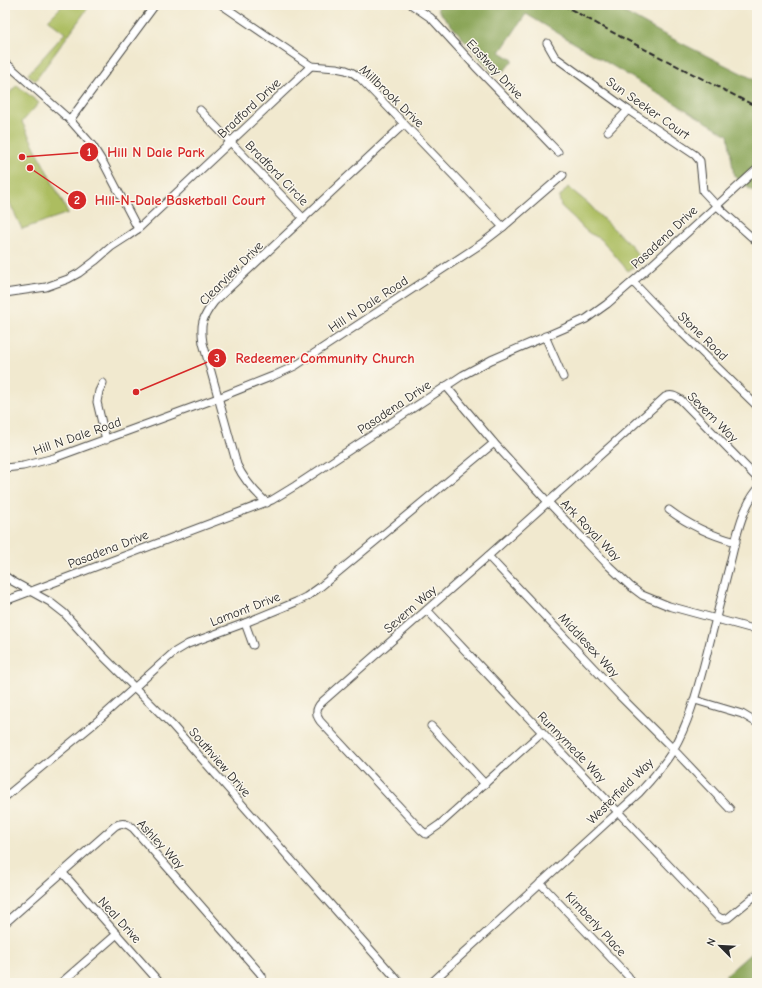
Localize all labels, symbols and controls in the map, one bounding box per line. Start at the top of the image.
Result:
street label: Eastway Drive [464,36,527,102]
street label: Millbrook Drive [357,61,428,131]
street label: Sun Seeker Court [604,74,693,143]
street label: Bradford Drive [214,75,284,141]
street label: Bradford Circle [242,138,312,209]
callout: Hill N Dale Park [79,139,213,165]
text: Hill N Dale Park [107,144,205,161]
text: 1 [87,145,92,159]
callout: Hill-N-Dale Basketball Court [67,187,274,213]
text: Hill-N-Dale Basketball Court [95,192,266,209]
text: 2 [74,193,80,207]
street label: Pasadena Drive [628,202,701,272]
street label: Clearview Drive [196,238,266,308]
street label: Hill N Dale Road [325,273,411,335]
street label: Stone Road [675,309,731,363]
callout: Redeemer Community Church [207,345,422,371]
text: Redeemer Community Church [235,350,415,367]
text: 3 [214,351,220,365]
street label: Pasadena Drive [355,377,434,437]
street label: Severn Way [685,389,741,445]
street label: Hill N Dale Road [31,414,123,458]
street label: Ark Royal Way [558,496,624,564]
street label: Pasadena Drive [66,527,151,571]
street label: Severn Way [381,582,440,636]
street label: Lamont Drive [208,589,283,629]
street label: Middlesex Way [555,610,623,680]
street label: Runnymede Way [534,709,610,786]
street label: Southview Drive [186,724,254,800]
street label: Westerfield Way [584,755,656,827]
street label: Ashley Way [134,816,188,872]
street label: Kimberly Place [562,889,630,960]
street label: Neal Drive [95,894,145,947]
north arrow [700,926,740,966]
text: N [704,936,719,948]

